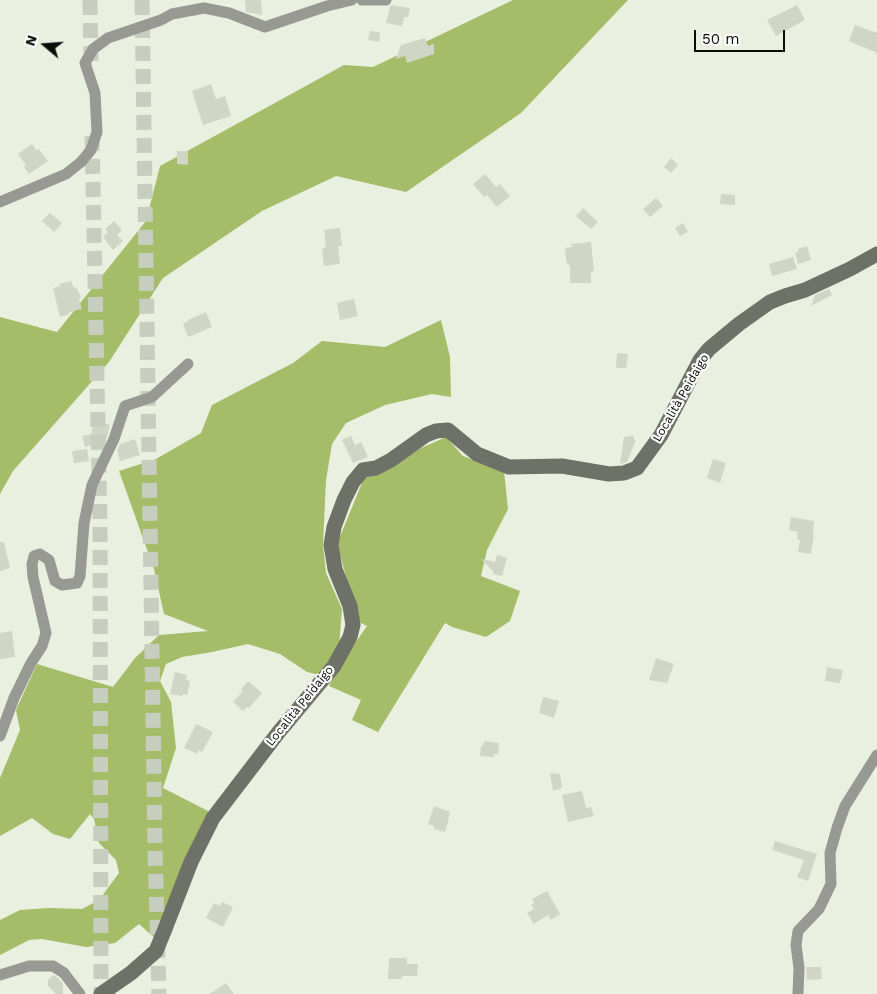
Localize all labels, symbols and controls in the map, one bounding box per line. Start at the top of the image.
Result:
north arrow [20,20,70,70]
scale bar [697,20,788,52]
text: 50 m [702,30,739,48]
text: N [22,33,40,48]
street label: Località Peidaigo [650,352,712,444]
street label: Località Peidaigo [263,663,337,749]

